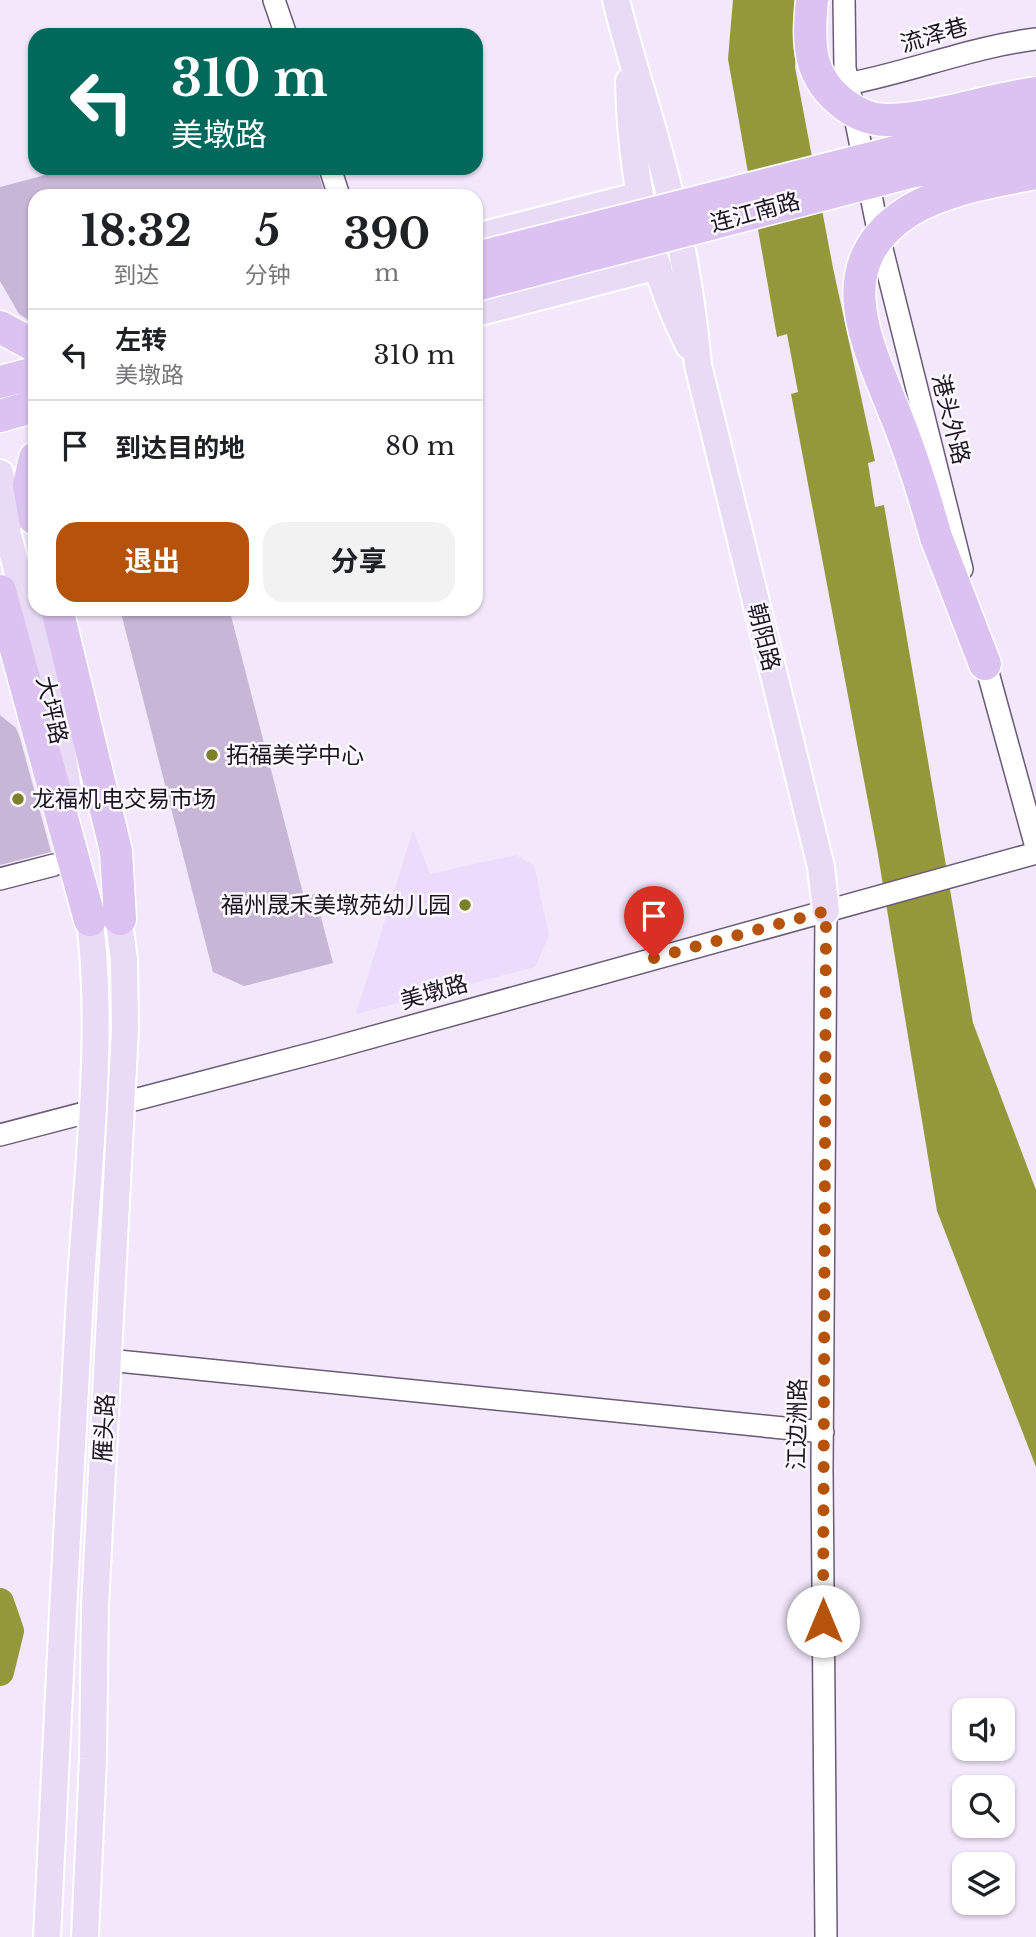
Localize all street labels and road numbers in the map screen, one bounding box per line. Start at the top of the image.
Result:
street label: 流泽巷 [897,12,971,58]
street label: 连江南路 [707,187,803,237]
street label: 港头外路 [926,371,976,467]
street label: 朝阳路 [742,600,786,674]
street label: 大坪路 [31,673,73,747]
street label: 美墩路 [397,969,471,1015]
street label: 江边洲路 [782,1378,812,1470]
street label: 雁头路 [88,1393,120,1463]

